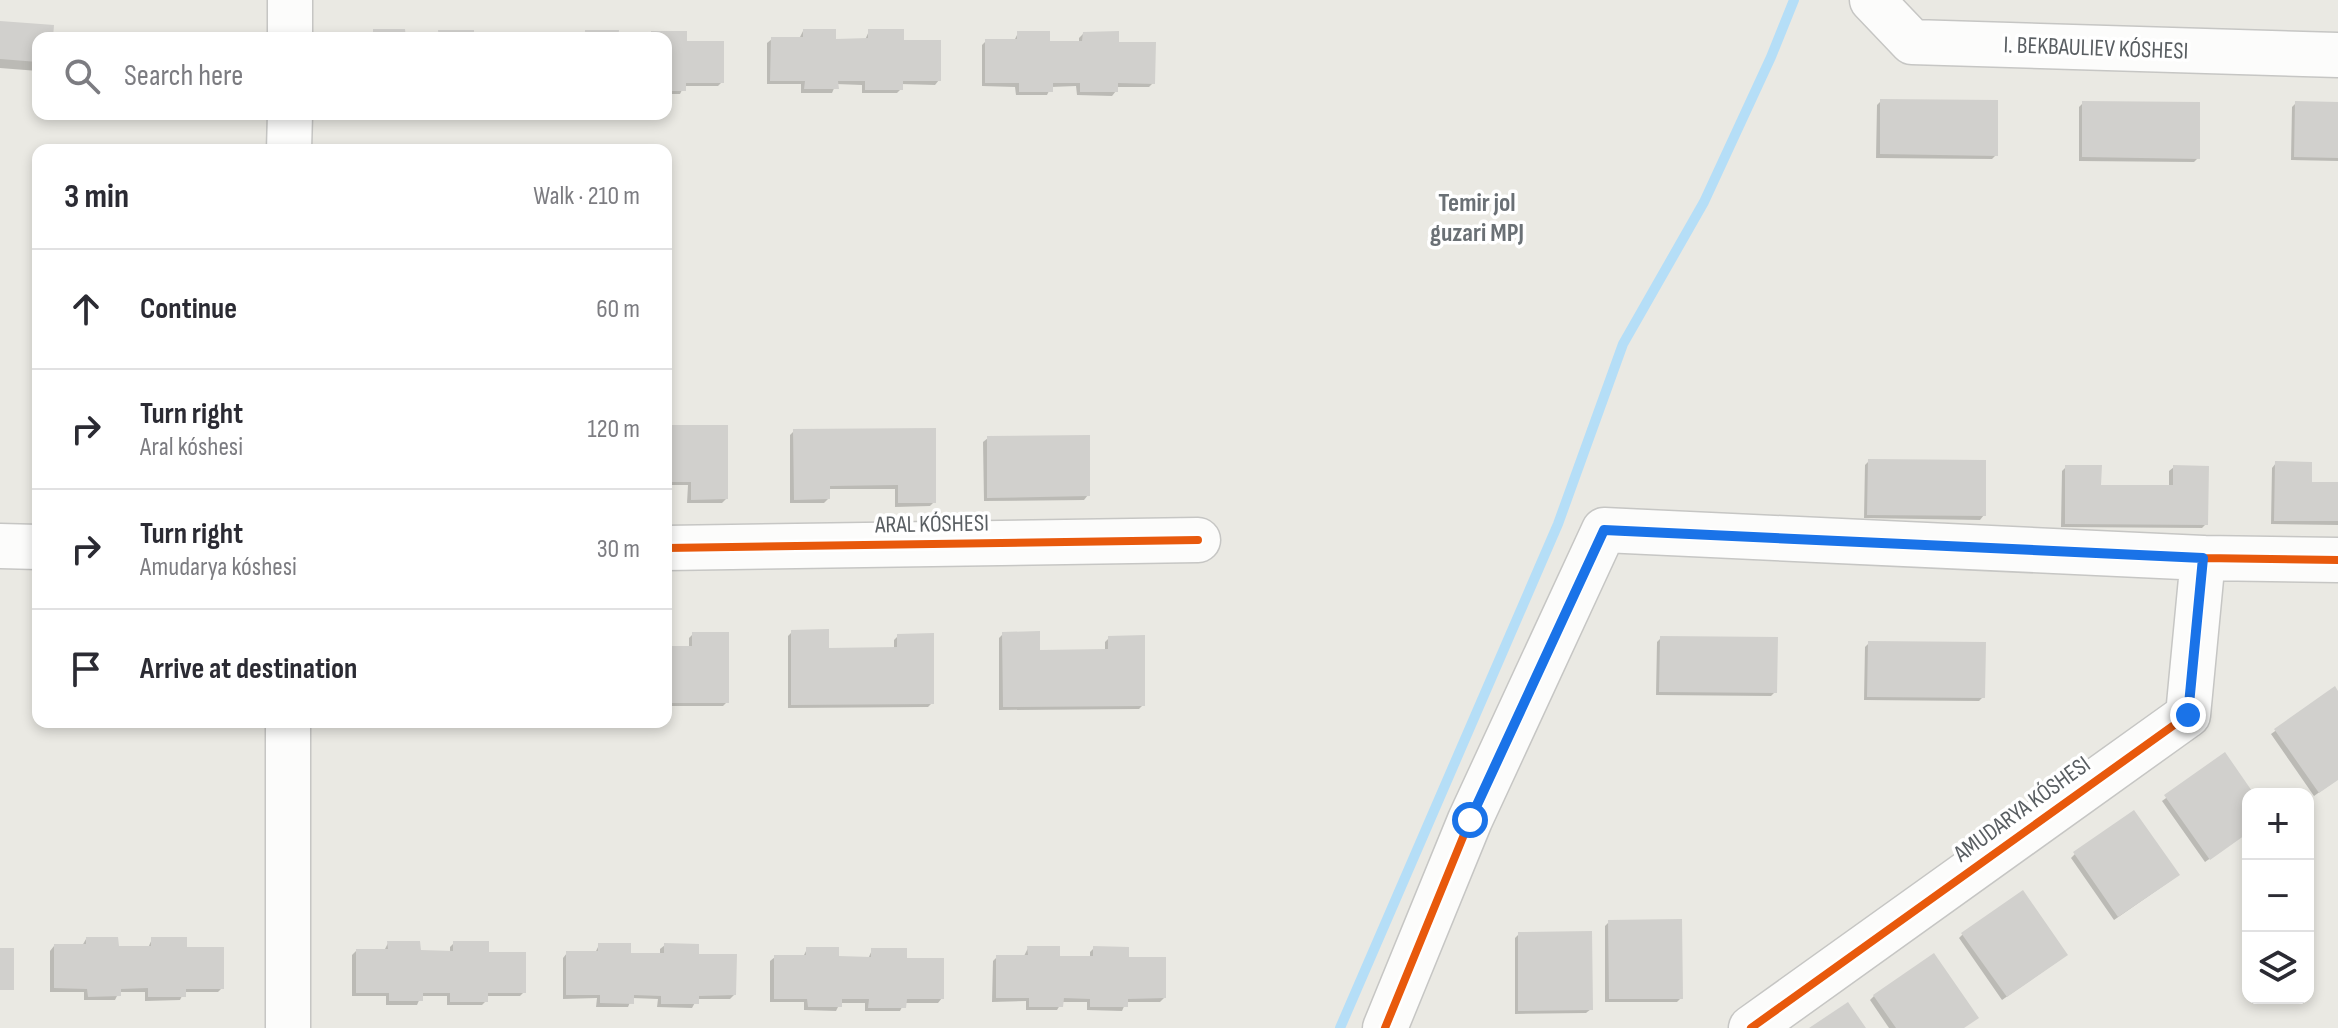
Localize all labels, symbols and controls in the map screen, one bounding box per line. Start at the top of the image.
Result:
street label: I. BEKBAULIEV KÓSHESI [2003,30,2189,66]
search box [32,32,672,120]
icon: search [60,54,104,98]
text: Search here [124,58,243,94]
text: 3 min [64,176,129,217]
text: Walk · 210 m [533,181,640,212]
district label: Temir jol guzari MPJ [1430,188,1524,249]
icon: ahead [64,287,108,331]
text: Continue [140,291,237,327]
text: 60 m [596,294,640,325]
text: Turn right [140,396,243,432]
icon: right [64,407,108,451]
text: 120 m [587,414,640,445]
text: Aral kóshesi [140,432,243,463]
street label: ARAL KÓSHESI [874,509,989,540]
text: Turn right [140,516,243,552]
icon: right [64,527,108,571]
text: 30 m [597,534,640,565]
text: Amudarya kóshesi [140,552,297,583]
icon: arrive [64,647,108,691]
text: Arrive at destination [140,651,357,687]
route end [2170,697,2206,733]
street label: AMUDARYA KÓSHESI [1947,750,2096,869]
map controls [2242,788,2314,1004]
button: + [2242,788,2314,860]
route start [1452,802,1488,838]
button: − [2242,860,2314,932]
button: layers [2242,932,2314,1004]

